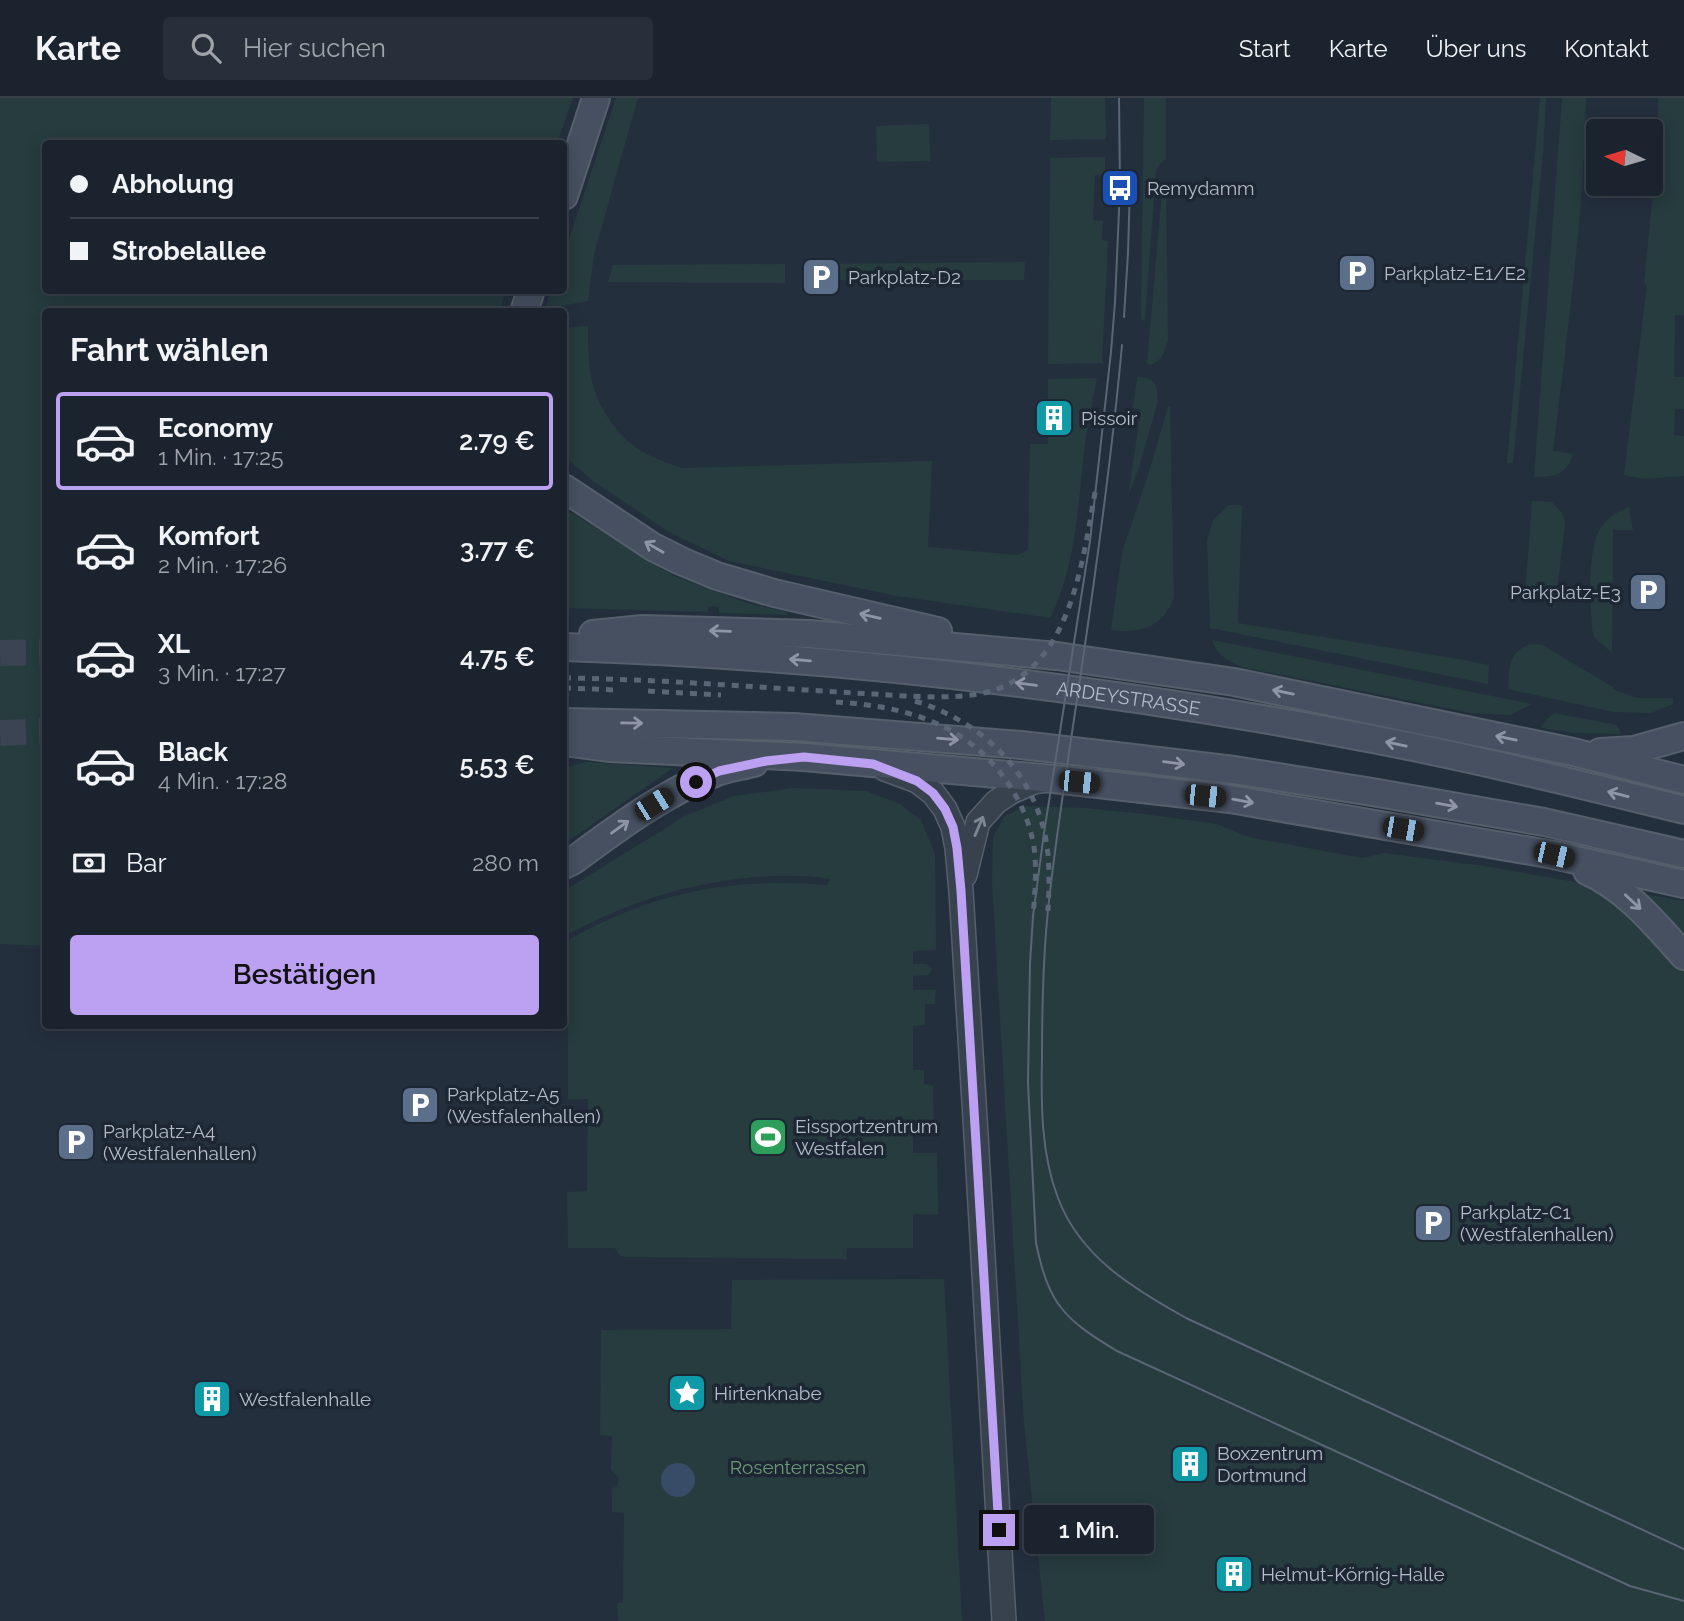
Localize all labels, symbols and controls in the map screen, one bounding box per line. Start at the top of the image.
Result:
search box [163,17,653,80]
text: Karte [35,29,121,68]
icon: search [187,29,225,67]
text: Hier suchen [243,33,386,63]
text: Start [1239,34,1291,63]
text: Karte [1329,34,1388,63]
text: Über uns [1426,34,1526,63]
text: Kontakt [1564,34,1649,63]
north arrow [1586,119,1662,196]
map controls [1586,119,1663,196]
bus stop icon: Remydamm [1099,167,1141,209]
text: Abholung [112,169,234,199]
place label: Remydamm [1147,177,1255,199]
text: Strobelallee [112,236,266,266]
parking icon: Parkplatz-E1/E2 [1336,252,1378,294]
parking icon: Parkplatz-D2 [800,256,842,298]
place label: Parkplatz-E1/E2 [1384,262,1526,284]
place label: Parkplatz-D2 [848,266,961,288]
text: Fahrt wählen [70,331,269,368]
building icon: Pissoir [1033,397,1075,439]
place label: Pissoir [1081,407,1138,429]
icon: car [74,410,137,473]
text: Economy [158,413,273,443]
text: 2.79 € [459,426,535,456]
text: 1 Min. · 17:25 [158,443,284,470]
icon: car [74,518,137,581]
text: Komfort [158,521,260,551]
text: 3.77 € [460,534,535,564]
one-way arrow [645,540,665,554]
text: 2 Min. · 17:26 [158,551,287,578]
parking icon: Parkplatz-E3 [1627,571,1669,613]
place label: Parkplatz-E3 [1510,581,1621,603]
one-way arrow [859,608,882,622]
one-way arrow [709,625,732,638]
icon: car [74,626,137,689]
text: XL [158,629,190,659]
text: 4.75 € [460,642,535,672]
one-way arrow [789,653,812,666]
text: 3 Min. · 17:27 [158,659,286,686]
street label: ARDEYSTRASSE [1055,677,1202,720]
one-way arrow [1015,678,1038,691]
one-way arrow [1272,685,1295,699]
one-way arrow [620,716,643,730]
one-way arrow [1495,731,1518,745]
one-way arrow [936,733,959,746]
icon: car [74,734,137,797]
one-way arrow [1385,736,1408,750]
text: Black [158,737,228,767]
text: 5.53 € [459,750,535,780]
one-way arrow [1162,756,1185,769]
route start [680,766,712,798]
text: 4 Min. · 17:28 [158,767,287,794]
car [1058,769,1101,795]
car [1184,783,1227,809]
car [631,784,678,824]
one-way arrow [1607,787,1630,800]
one-way arrow [1231,795,1254,808]
one-way arrow [1436,799,1458,812]
car [1381,815,1426,843]
one-way arrow [973,816,986,837]
one-way arrow [610,819,629,834]
car [1532,840,1577,870]
icon: cash [70,844,108,882]
text: Bar [126,848,167,878]
text: 280 m [472,849,539,876]
one-way arrow [1624,894,1641,911]
button: Bestätigen [70,935,539,1015]
place label: Parkplatz-A5 (Westfalenhallen) [447,1083,600,1127]
parking icon: Parkplatz-A5 (Westfalenhallen) [399,1084,441,1126]
place label: Eissportzentrum Westfalen [795,1115,938,1159]
sports icon: Eissportzentrum Westfalen [747,1116,789,1158]
place label: Parkplatz-A4 (Westfalenhallen) [103,1120,256,1164]
parking icon: Parkplatz-A4 (Westfalenhallen) [55,1121,97,1163]
place label: Parkplatz-C1 (Westfalenhallen) [1460,1201,1613,1245]
parking icon: Parkplatz-C1 (Westfalenhallen) [1412,1202,1454,1244]
place icon: Hirtenknabe [666,1372,708,1414]
building icon: Westfalenhalle [191,1378,233,1420]
place label: Hirtenknabe [714,1382,822,1404]
place label: Westfalenhalle [239,1388,371,1410]
place label: Boxzentrum Dortmund [1217,1442,1323,1486]
building icon: Boxzentrum Dortmund [1169,1443,1211,1485]
park label: Rosenterrassen [730,1456,866,1478]
callout: 1 Min. [1024,1506,1153,1554]
route end [983,1514,1015,1546]
text: 1 Min. [1059,1516,1119,1543]
building icon: Helmut-Körnig-Halle [1213,1553,1255,1595]
place label: Helmut-Körnig-Halle [1261,1563,1445,1585]

